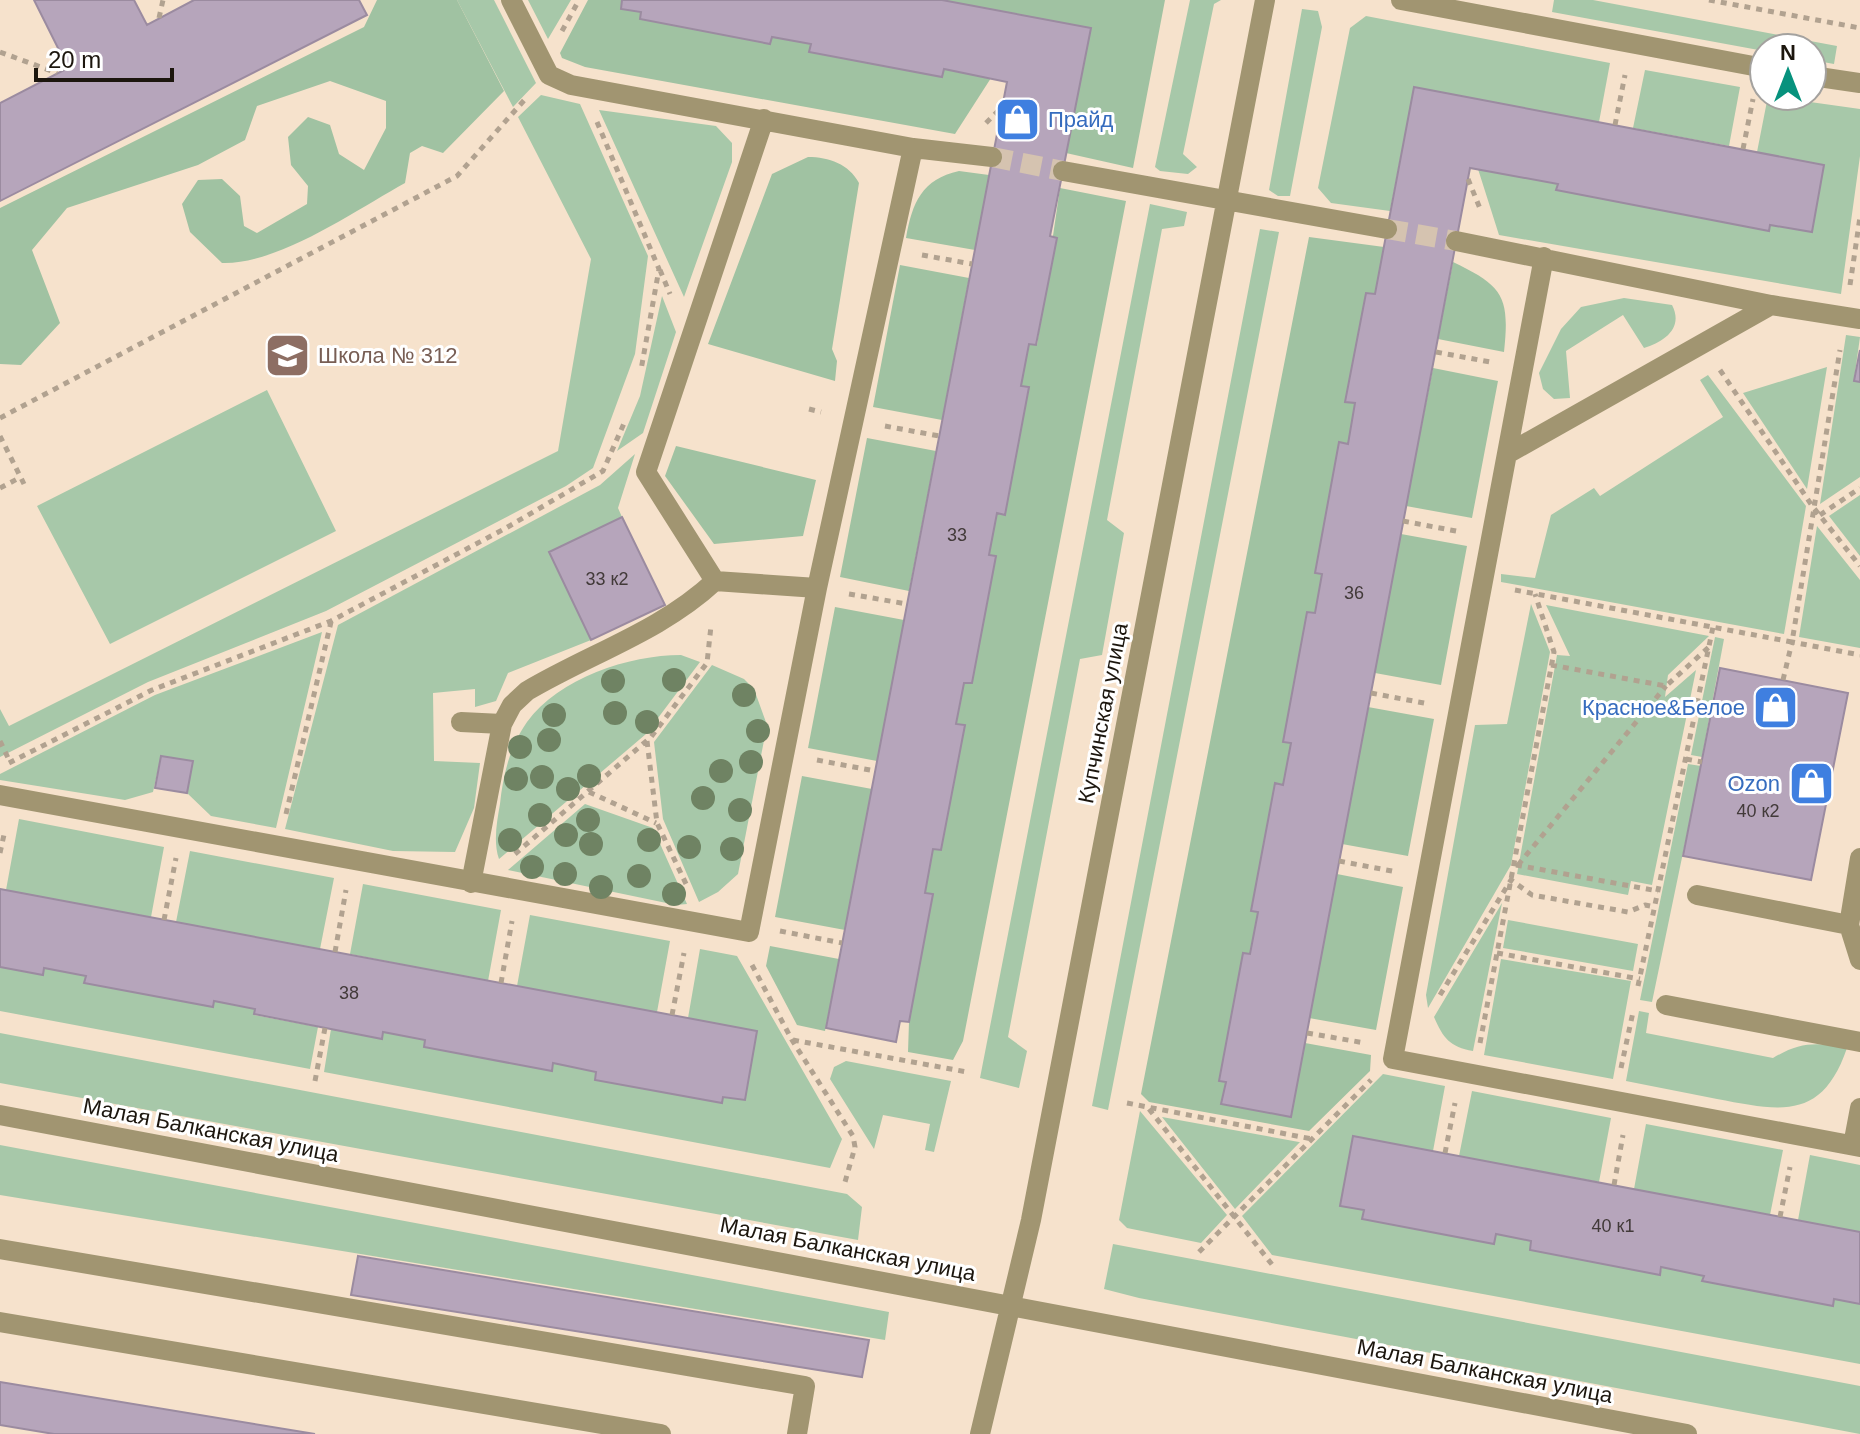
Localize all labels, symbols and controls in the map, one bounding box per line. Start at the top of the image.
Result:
scale bar [36,32,172,82]
north arrow [1748,32,1828,112]
text: N [1780,40,1796,65]
text: 20 m [48,46,101,73]
shop icon: Прайд [993,95,1041,143]
place label: Прайд [1048,107,1114,132]
school or university icon: Школа № 312 [263,331,311,379]
place label: Школа № 312 [318,343,457,368]
house number: 33 [947,525,967,545]
house number: 33 к2 [586,569,628,589]
house number: 36 [1344,583,1364,603]
street label: Купчинская улица [1073,620,1133,805]
shop icon: Красное&Белое [1752,683,1800,731]
place label: Красное&Белое [1582,695,1745,720]
shop icon: Ozon [1787,759,1835,807]
place label: Ozon [1727,771,1780,796]
house number: 40 к2 [1737,801,1779,821]
house number: 38 [339,983,359,1003]
street label: Малая Балканская улица [81,1093,342,1167]
street label: Малая Балканская улица [718,1212,979,1286]
house number: 40 к1 [1592,1216,1634,1236]
street label: Малая Балканская улица [1355,1334,1616,1408]

